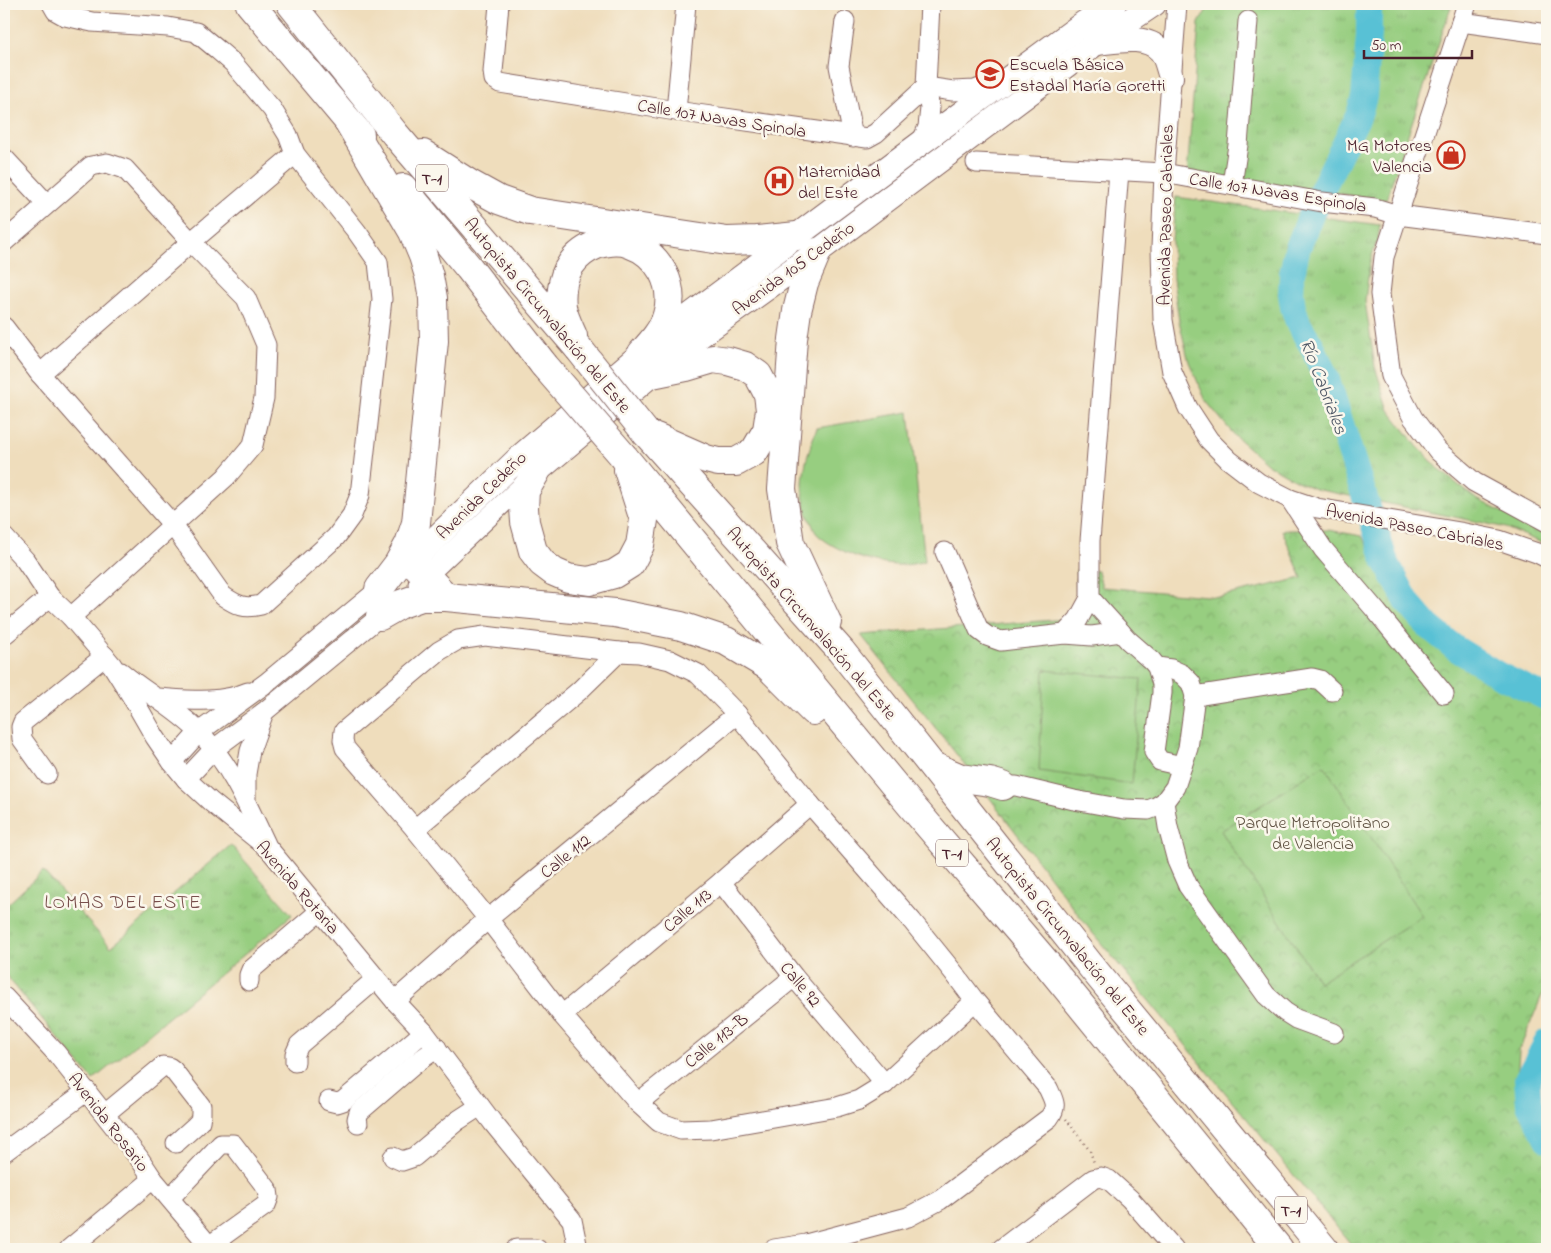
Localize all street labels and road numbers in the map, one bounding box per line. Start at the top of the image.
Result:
street label: Calle 107 Navas Spinola [635,94,808,146]
street label: Avenida Paseo Cabriales [1152,124,1182,306]
road number: T-1 [416,164,448,192]
street label: Calle 107 Navas Espinola [1187,167,1368,221]
street label: Autopista Circunvalación del Este [457,213,637,420]
street label: Avenida 105 Cedeño [728,216,861,323]
street label: Avenida Cedeño [431,446,534,547]
street label: Avenida Paseo Cabriales [1323,499,1506,559]
street label: Autopista Circunvalación del Este [719,522,902,727]
street label: Calle 112 [535,829,597,886]
street label: Autopista Circunvalación del Este [978,833,1155,1043]
street label: Avenida Rotaria [248,836,345,941]
road number: T-1 [936,840,968,866]
street label: Calle 113 [658,883,719,940]
street label: Calle 92 [773,957,826,1014]
street label: Calle 113-B [680,1008,755,1076]
street label: Avenida Rosario [60,1068,154,1178]
road number: T-1 [1275,1196,1307,1224]

